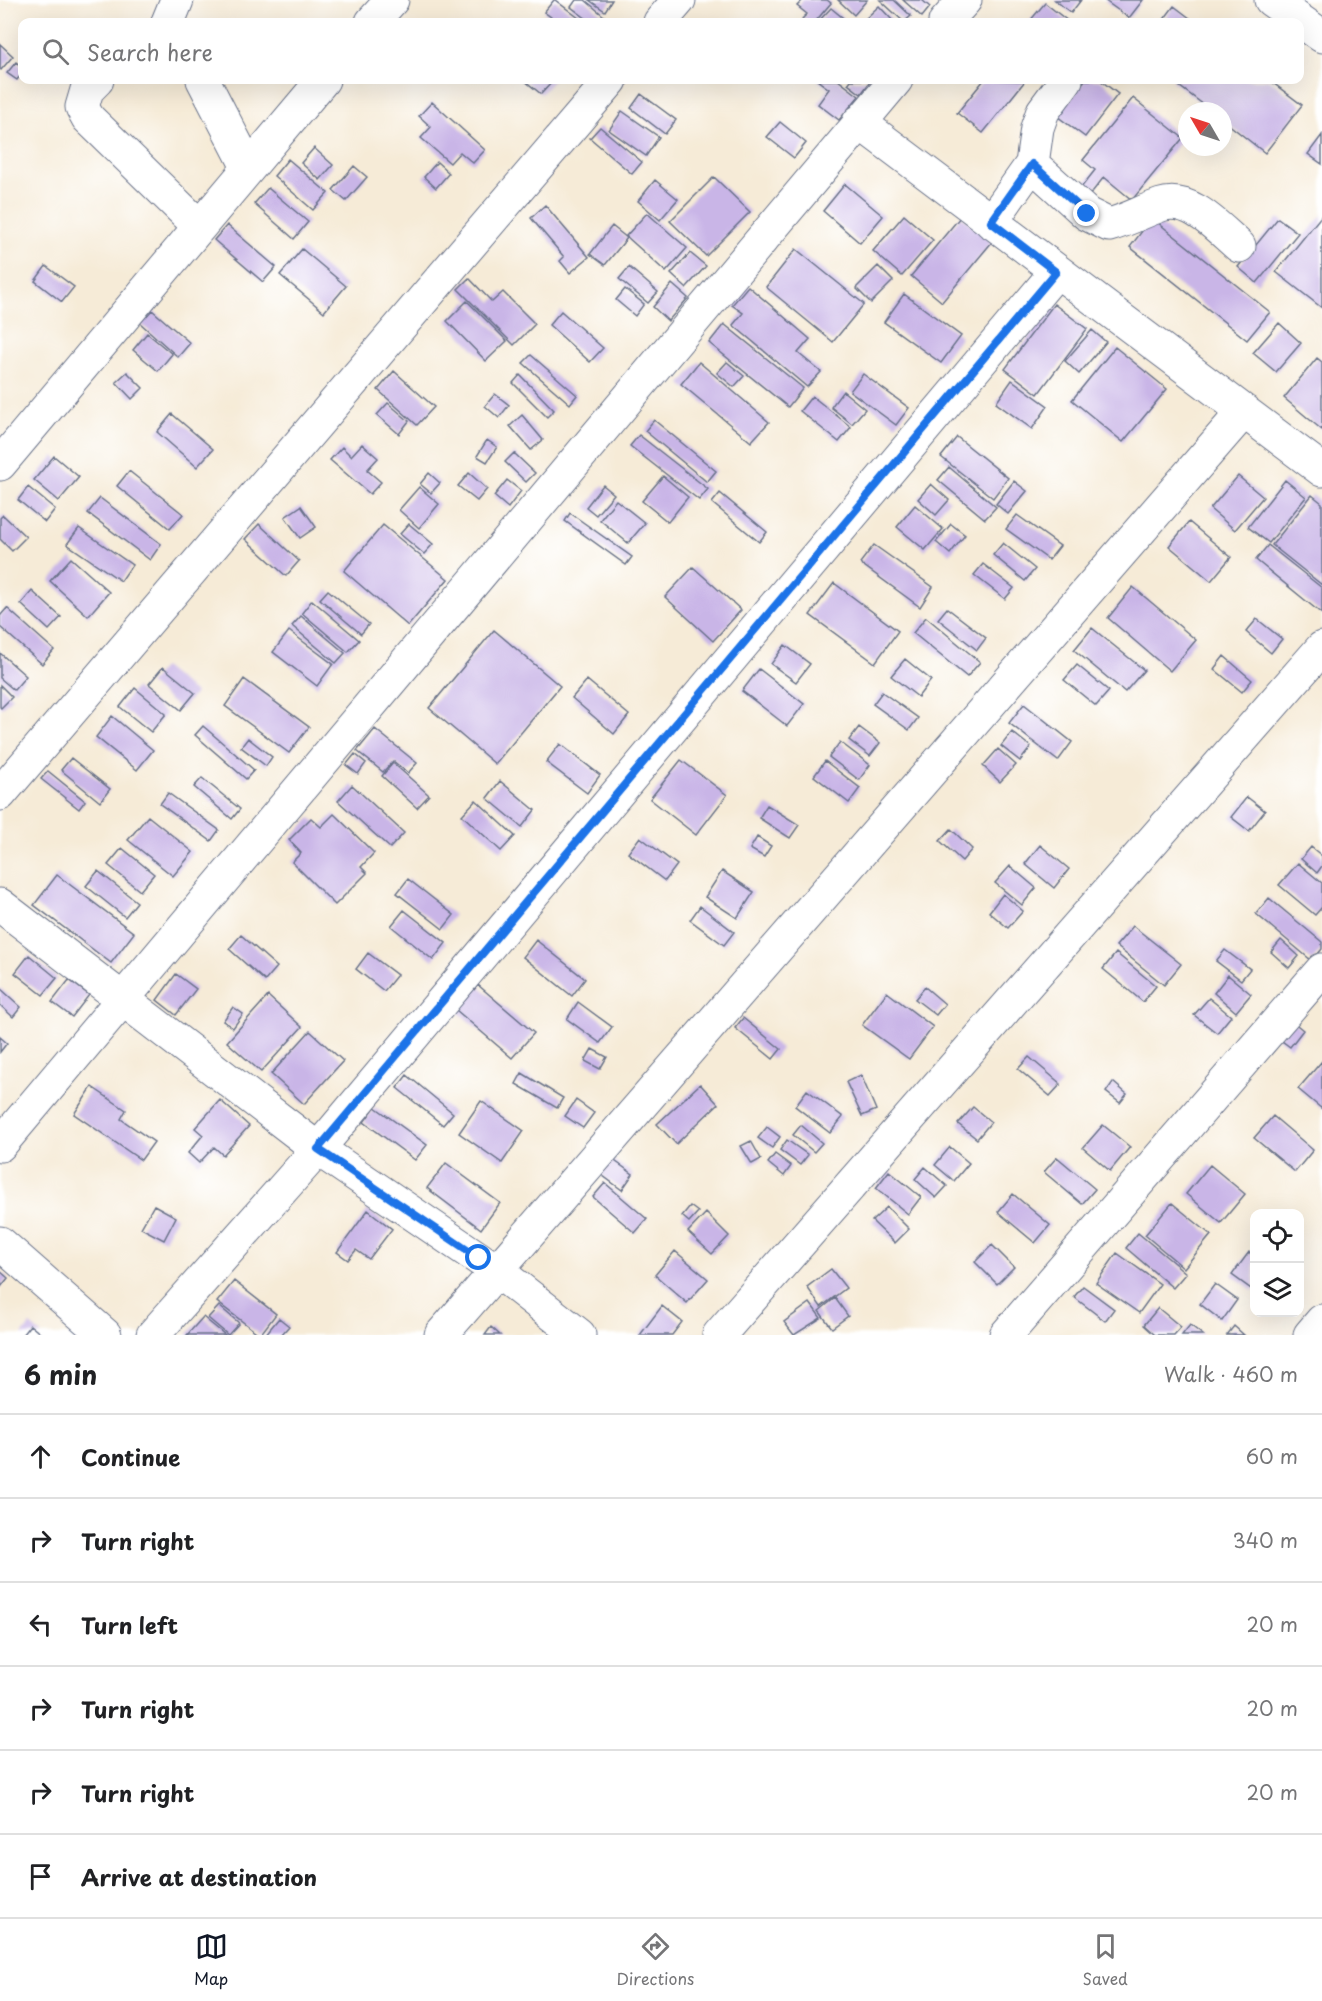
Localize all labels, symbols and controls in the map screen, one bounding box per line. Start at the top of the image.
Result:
search box [18,18,1304,84]
icon: search [39,35,72,68]
text: Search here [87,35,213,68]
north arrow [1178,102,1232,156]
route end [1073,200,1099,226]
map controls [1250,1209,1304,1317]
button: locate [1250,1209,1304,1263]
route start [465,1244,491,1270]
button: layers [1250,1263,1304,1317]
text: 6 min [24,1355,97,1394]
text: Walk · 460 m [1164,1359,1298,1389]
icon: ahead [24,1440,57,1473]
text: Continue [81,1440,180,1473]
text: 60 m [1246,1441,1298,1471]
icon: right [24,1524,57,1557]
text: Turn right [81,1524,194,1557]
text: 340 m [1233,1525,1298,1555]
icon: left [24,1608,57,1641]
text: Turn left [81,1608,178,1641]
text: 20 m [1246,1609,1298,1639]
icon: right [24,1692,57,1725]
text: Turn right [81,1692,194,1725]
text: 20 m [1246,1693,1298,1723]
icon: right [24,1776,57,1809]
text: Turn right [81,1776,194,1809]
text: 20 m [1246,1777,1298,1807]
icon: arrive [24,1860,57,1893]
text: Arrive at destination [81,1860,317,1893]
tab: Map [194,1930,228,1990]
tab: Directions [616,1930,694,1990]
tab: Saved [1082,1930,1128,1990]

